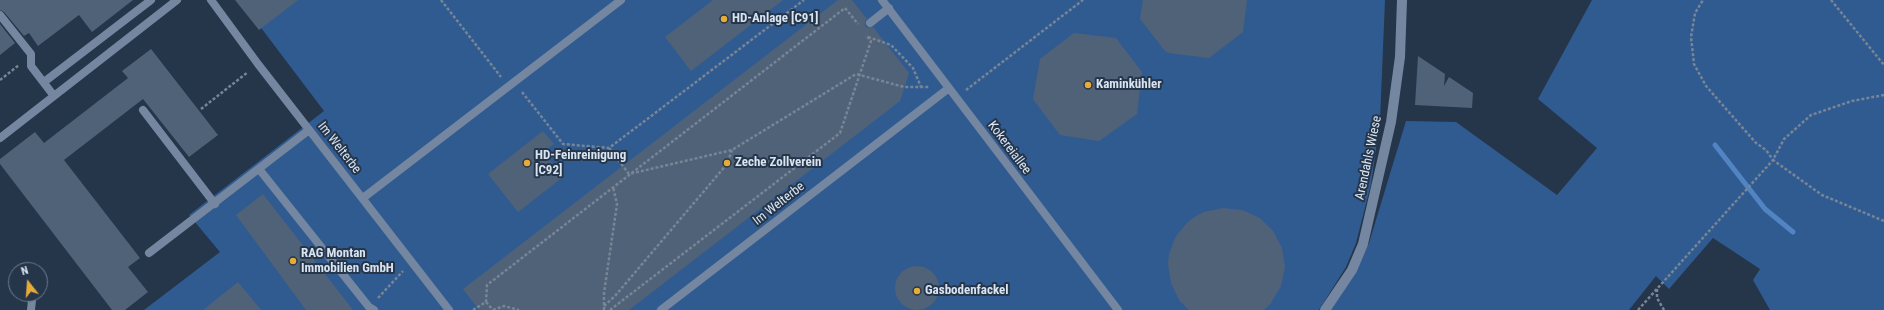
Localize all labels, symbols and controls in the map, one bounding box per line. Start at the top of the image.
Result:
place label: HD-Anlage [C91] [732,11,818,27]
marker: HD-Anlage [C91] [719,14,729,24]
place label: Kaminkühler [1096,77,1161,93]
marker: Kaminkühler [1083,80,1093,90]
street label: Arendahls Wiese [1352,115,1386,201]
street label: Kokereiallee [984,118,1034,178]
street label: Im Welterbe [314,119,364,177]
place label: HD-Feinreinigung [C92] [535,148,626,179]
place label: Zeche Zollverein [735,155,821,171]
marker: HD-Feinreinigung [C92] [522,158,532,168]
marker: Zeche Zollverein [722,158,732,168]
street label: Im Welterbe [750,179,808,229]
place label: RAG Montan Immobilien GmbH [301,246,394,277]
marker: RAG Montan Immobilien GmbH [288,256,298,266]
north arrow [8,262,48,302]
text: N [20,264,30,278]
place label: Gasbodenfackel [925,283,1009,299]
marker: Gasbodenfackel [912,286,922,296]

